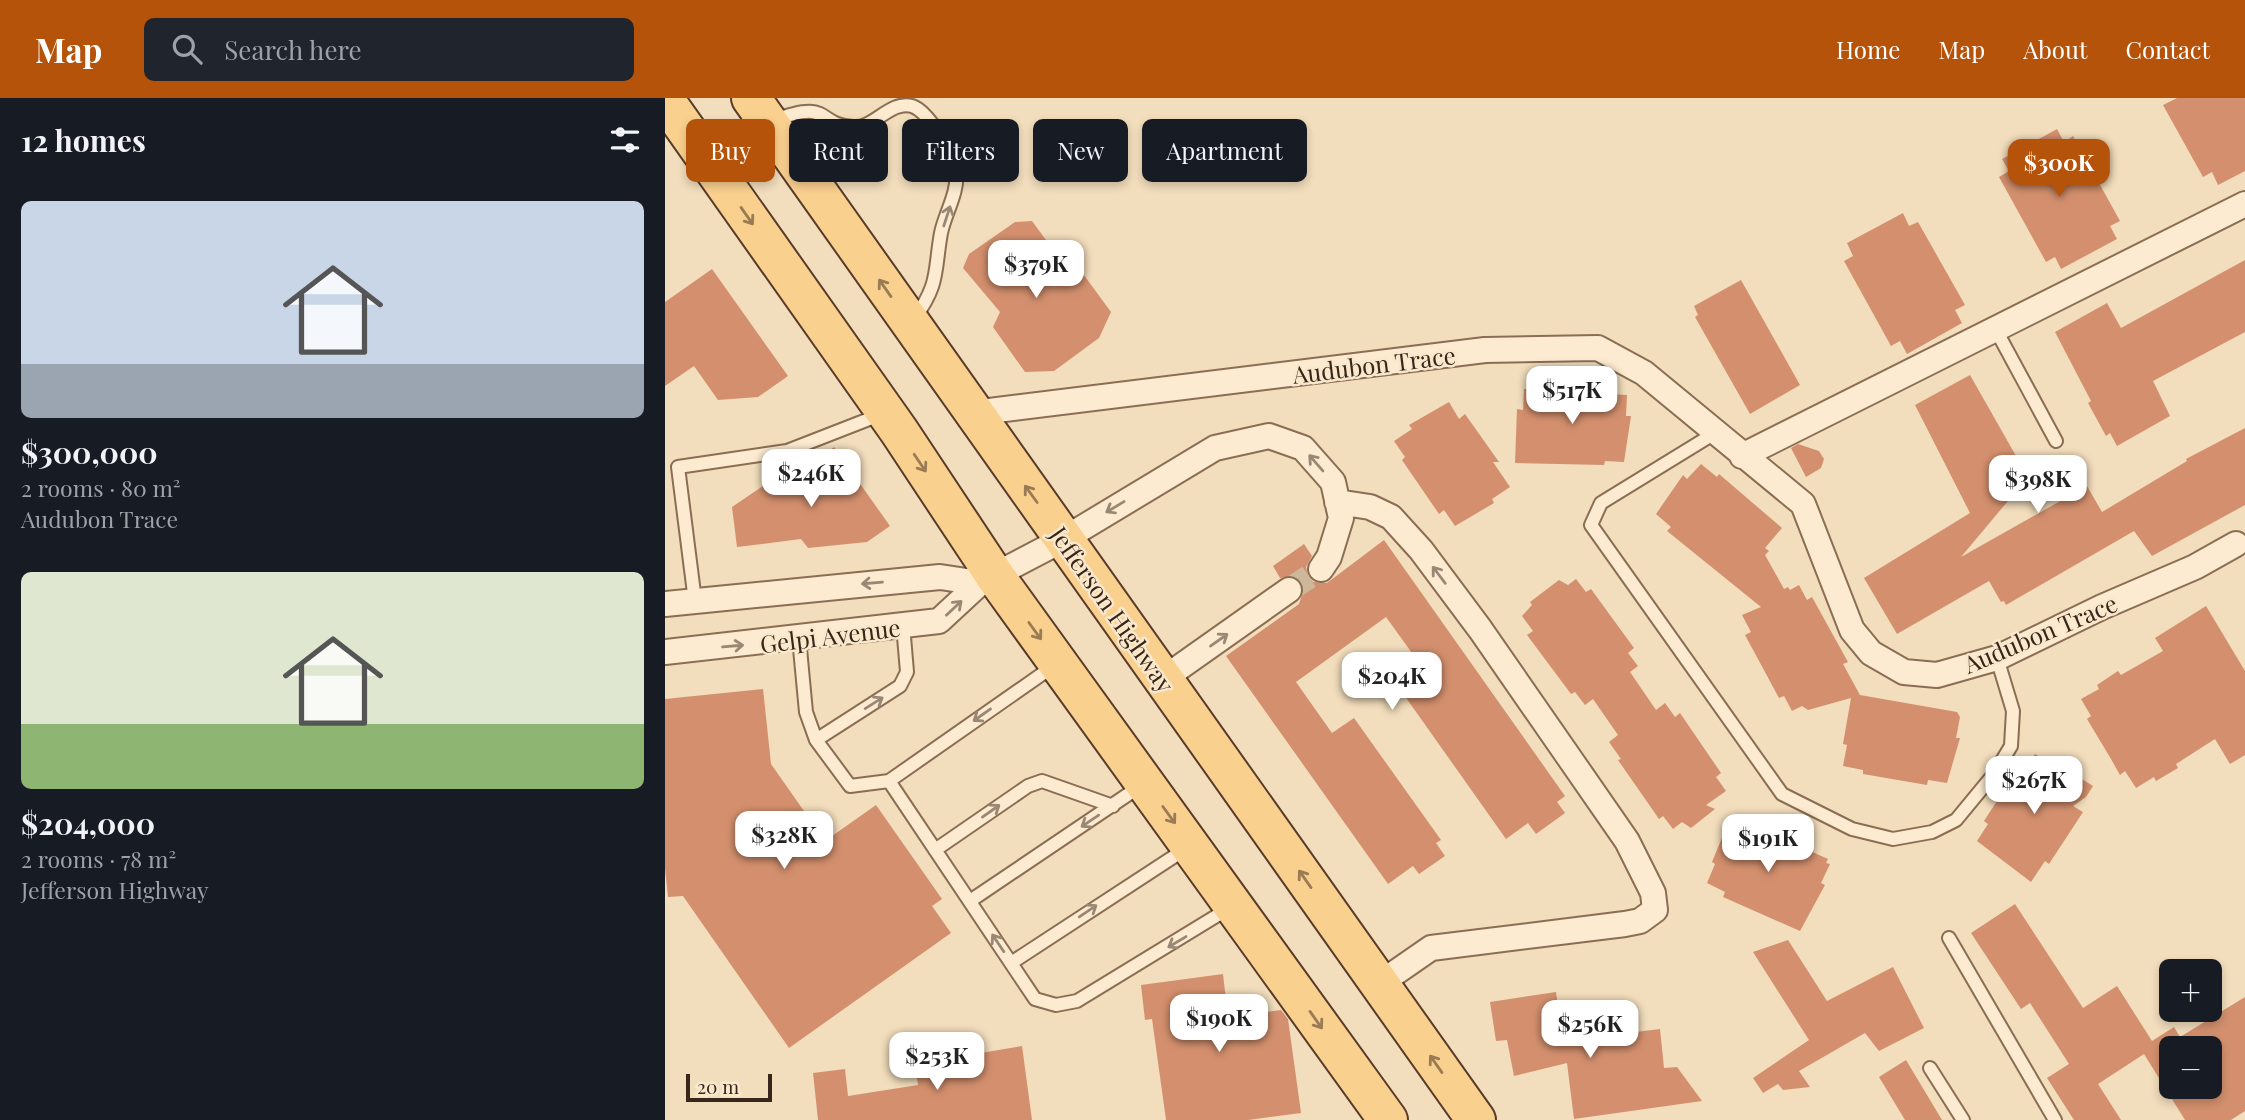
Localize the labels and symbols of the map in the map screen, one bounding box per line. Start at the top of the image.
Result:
pin: $300K [2010,140,2108,199]
one-way arrow [942,205,954,227]
one-way arrow [740,206,754,225]
pin: $379K [987,240,1085,300]
one-way arrow [878,279,892,298]
street label: Audubon Trace [1290,338,1457,390]
pin: $517K [1523,366,1621,426]
pin: $246K [762,450,860,509]
one-way arrow [913,452,927,472]
one-way arrow [1308,454,1324,472]
pin: $398K [1989,456,2087,515]
one-way arrow [1024,484,1039,503]
one-way arrow [1106,501,1126,515]
street label: Jefferson Highway [1043,519,1182,698]
one-way arrow [1432,566,1447,584]
one-way arrow [861,577,883,590]
street label: Audubon Trace [1957,586,2122,680]
one-way arrow [945,599,962,616]
street label: Gelpi Avenue [758,611,902,659]
one-way arrow [1028,621,1043,640]
one-way arrow [1209,633,1228,647]
one-way arrow [721,639,744,652]
pin: $204K [1343,652,1441,712]
one-way arrow [863,696,883,710]
one-way arrow [973,708,992,722]
pin: $267K [1985,756,2083,816]
one-way arrow [981,804,1000,818]
one-way arrow [1162,805,1176,824]
pin: $328K [735,812,833,871]
one-way arrow [1080,814,1100,828]
pin: $191K [1719,814,1817,874]
one-way arrow [1298,870,1312,889]
one-way arrow [1078,904,1097,919]
one-way arrow [990,934,1005,953]
one-way arrow [1168,935,1188,949]
pin: $190K [1170,995,1268,1054]
pin: $256K [1541,1000,1639,1060]
one-way arrow [1309,1010,1323,1029]
pin: $253K [888,1032,986,1092]
one-way arrow [1429,1055,1443,1074]
scale bar [686,1071,772,1103]

